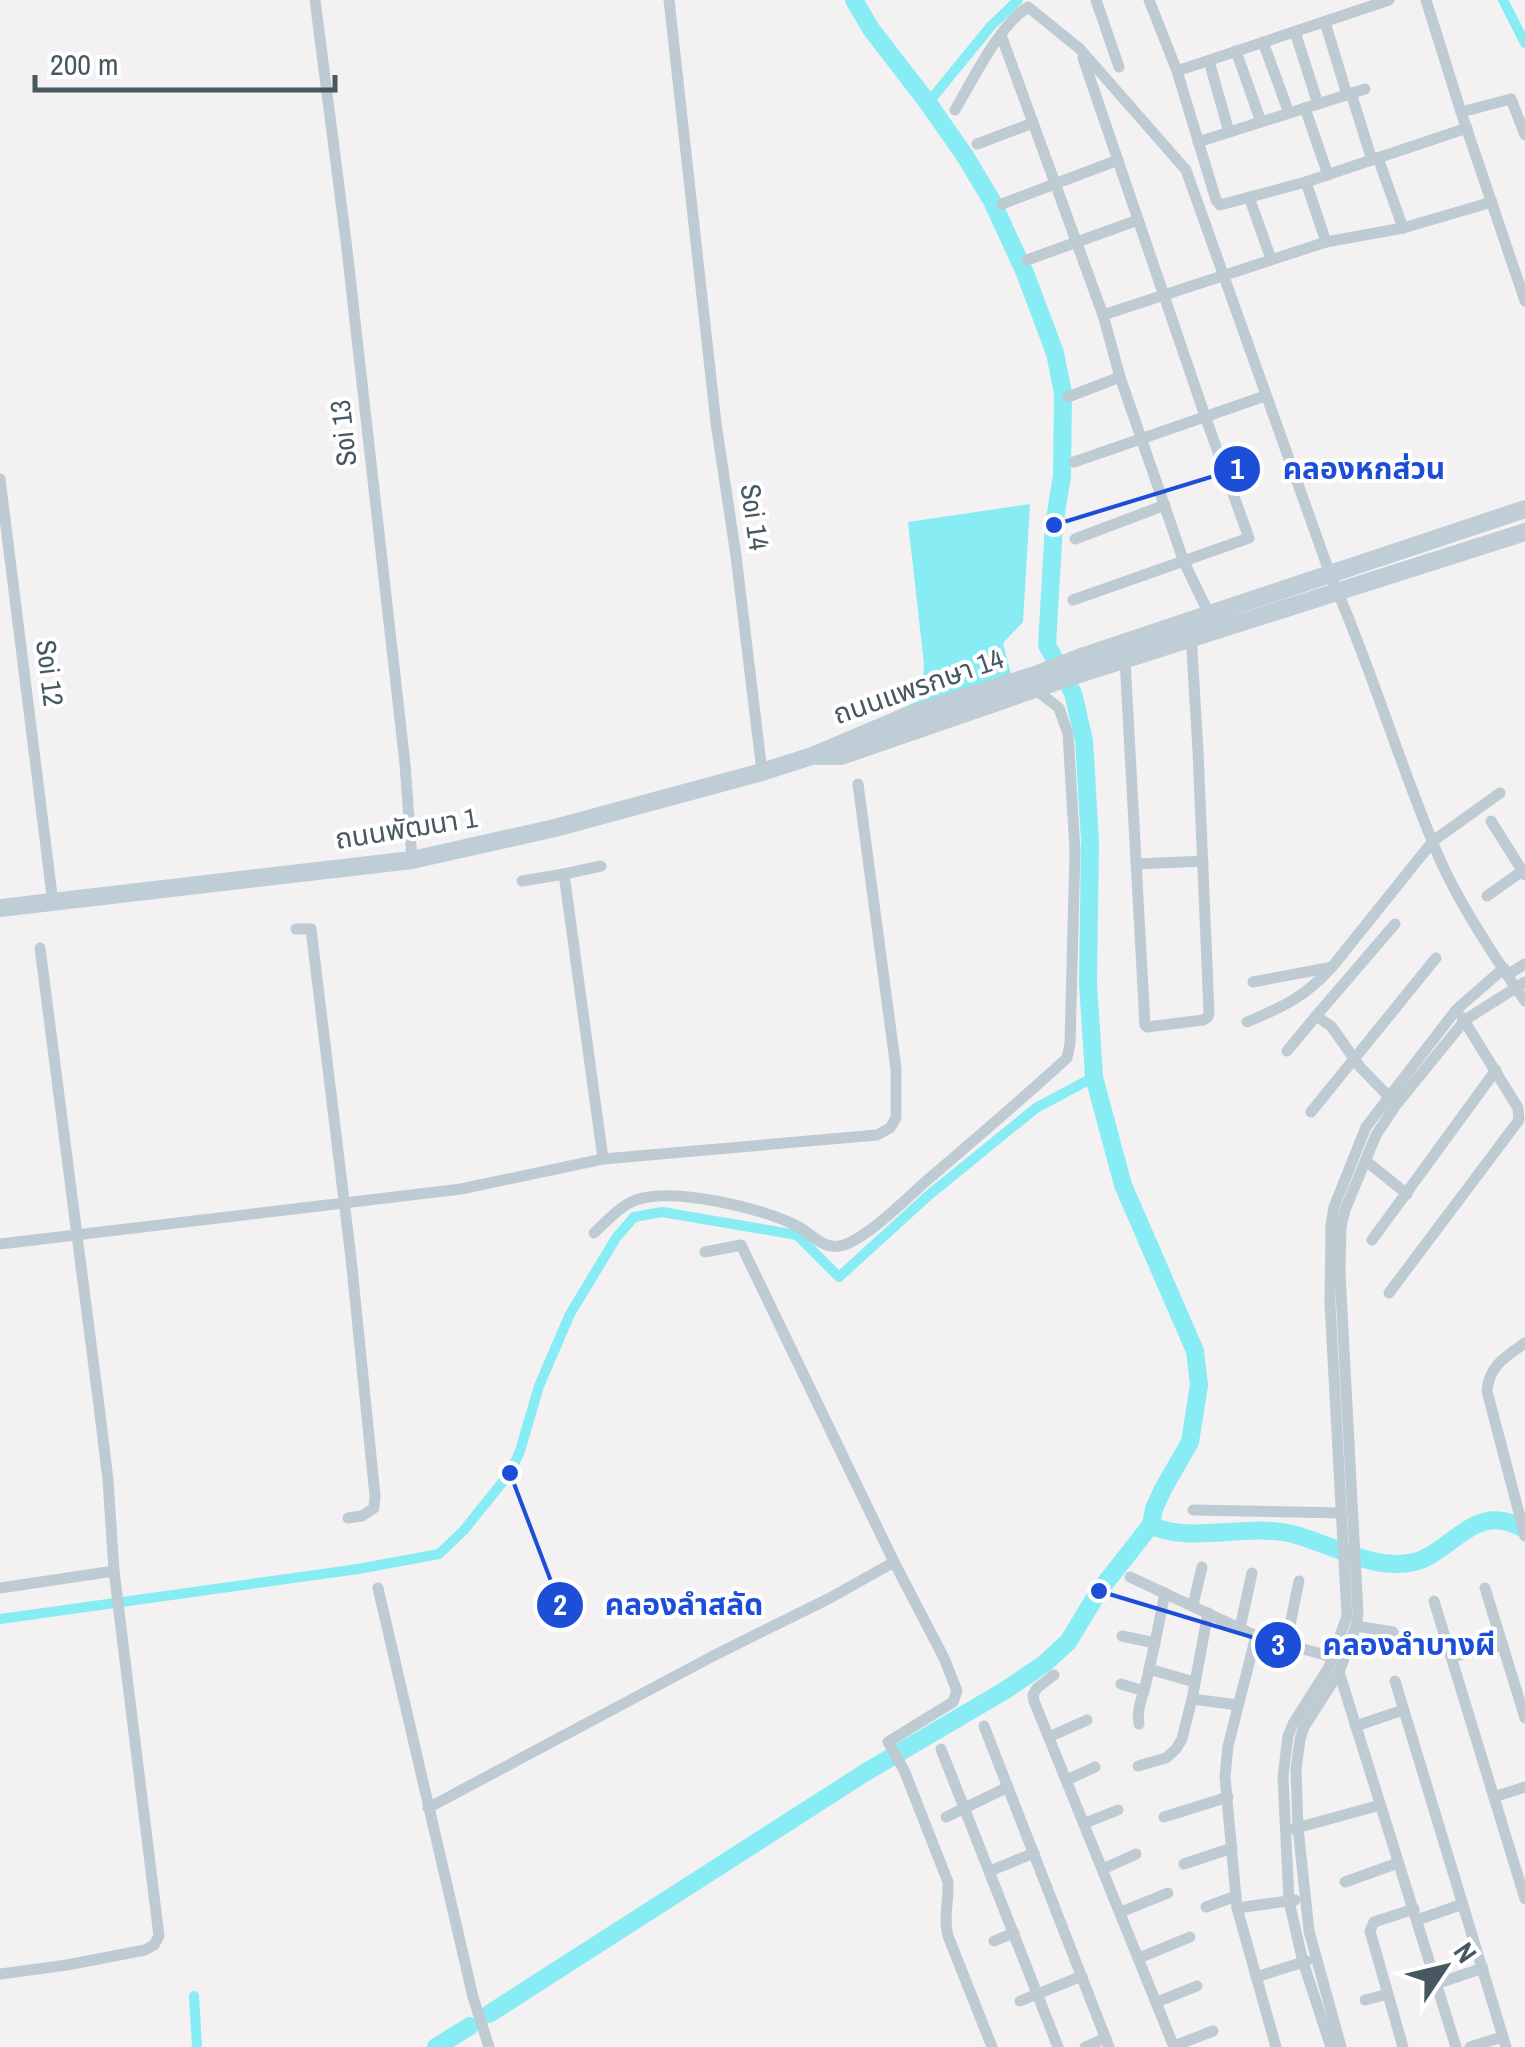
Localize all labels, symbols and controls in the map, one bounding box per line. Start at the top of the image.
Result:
scale bar [35,30,335,92]
text: 200 m [50,44,118,84]
street label: Soi 13 [321,398,365,468]
callout: คลองหกส่วน [1212,439,1465,499]
text: 1 [1230,448,1244,488]
text: คลองหกส่วน [1283,448,1445,488]
street label: Soi 14 [732,481,778,553]
street label: Soi 12 [27,638,73,708]
street label: ถนนแพรกษา 14 [828,639,1008,733]
street label: ถนนพัฒนา 1 [332,798,480,858]
callout: คลองลำสลัด [535,1575,783,1635]
text: 2 [553,1584,567,1624]
text: คลองลำสลัด [605,1584,763,1624]
callout: คลองลำบางผี [1253,1615,1516,1675]
text: 3 [1271,1624,1285,1664]
text: คลองลำบางผี [1323,1624,1495,1664]
north arrow [1395,1917,1495,2017]
text: N [1445,1935,1486,1970]

